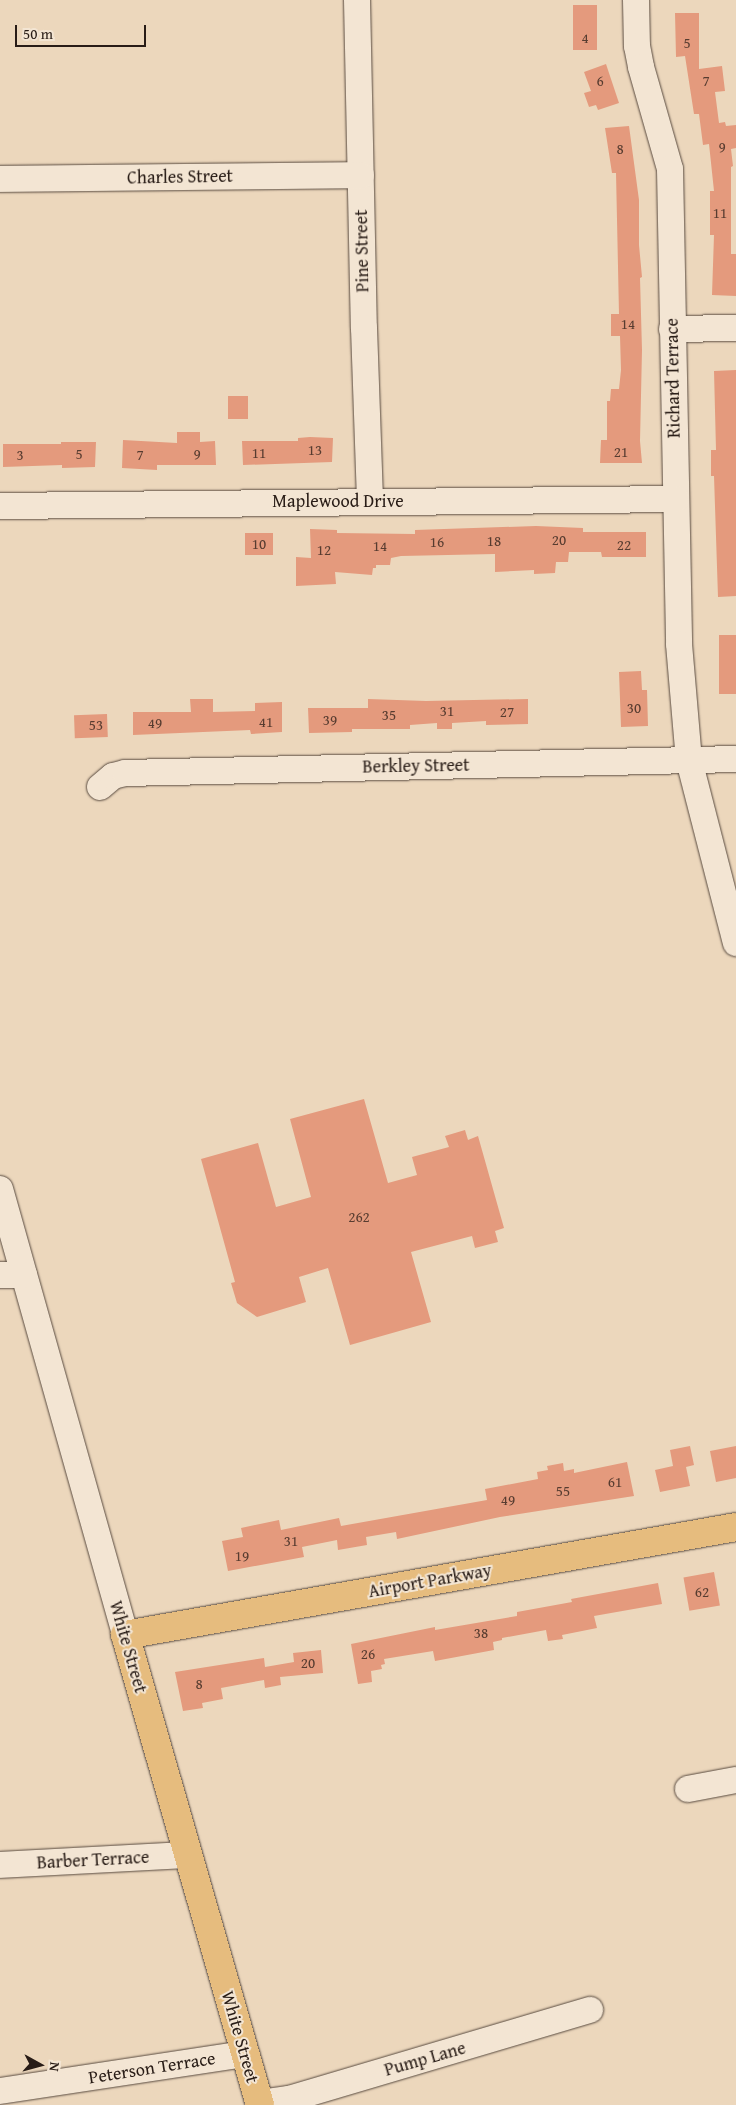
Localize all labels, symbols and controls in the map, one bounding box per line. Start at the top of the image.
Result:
scale bar [18,15,149,47]
text: 50 m [23,23,53,44]
house number: 4 [581,29,589,47]
house number: 5 [683,34,691,52]
house number: 6 [596,72,604,90]
house number: 7 [702,72,710,90]
house number: 9 [718,138,726,156]
house number: 8 [616,140,624,158]
street label: Charles Street [127,165,233,189]
house number: 11 [713,204,727,222]
street label: Pine Street [350,209,374,293]
house number: 14 [621,315,635,333]
street label: Richard Terrace [661,318,685,438]
house number: 13 [308,441,322,459]
house number: 21 [614,443,628,461]
house number: 11 [252,444,266,462]
house number: 5 [75,445,83,463]
house number: 9 [193,445,201,463]
house number: 3 [16,446,24,464]
house number: 7 [136,446,144,464]
street label: Maplewood Drive [272,490,404,512]
house number: 20 [552,531,566,549]
house number: 18 [487,532,501,550]
house number: 16 [430,533,444,551]
house number: 10 [252,535,266,553]
house number: 22 [617,536,631,554]
house number: 14 [373,537,387,555]
house number: 12 [317,541,331,559]
house number: 30 [627,699,641,717]
house number: 31 [440,702,454,720]
house number: 27 [500,703,514,721]
house number: 35 [382,706,396,724]
house number: 39 [323,711,337,729]
house number: 41 [259,713,273,731]
house number: 49 [148,714,162,732]
house number: 53 [89,716,103,734]
street label: Berkley Street [362,754,470,778]
house number: 262 [348,1208,370,1226]
house number: 61 [608,1473,622,1491]
house number: 55 [556,1482,570,1500]
house number: 49 [501,1491,515,1509]
house number: 31 [284,1532,298,1550]
house number: 19 [235,1547,249,1565]
street label: Airport Parkway [367,1560,493,1602]
house number: 62 [695,1583,709,1601]
street label: White Street [105,1598,151,1696]
house number: 38 [474,1624,488,1642]
house number: 26 [361,1645,375,1663]
house number: 20 [301,1654,315,1672]
house number: 8 [195,1675,203,1693]
street label: Barber Terrace [36,1846,150,1874]
street label: White Street [217,1988,263,2086]
street label: Pump Lane [382,2037,468,2081]
north arrow [15,2040,65,2090]
street label: Peterson Terrace [87,2047,217,2089]
text: N [44,2061,65,2073]

